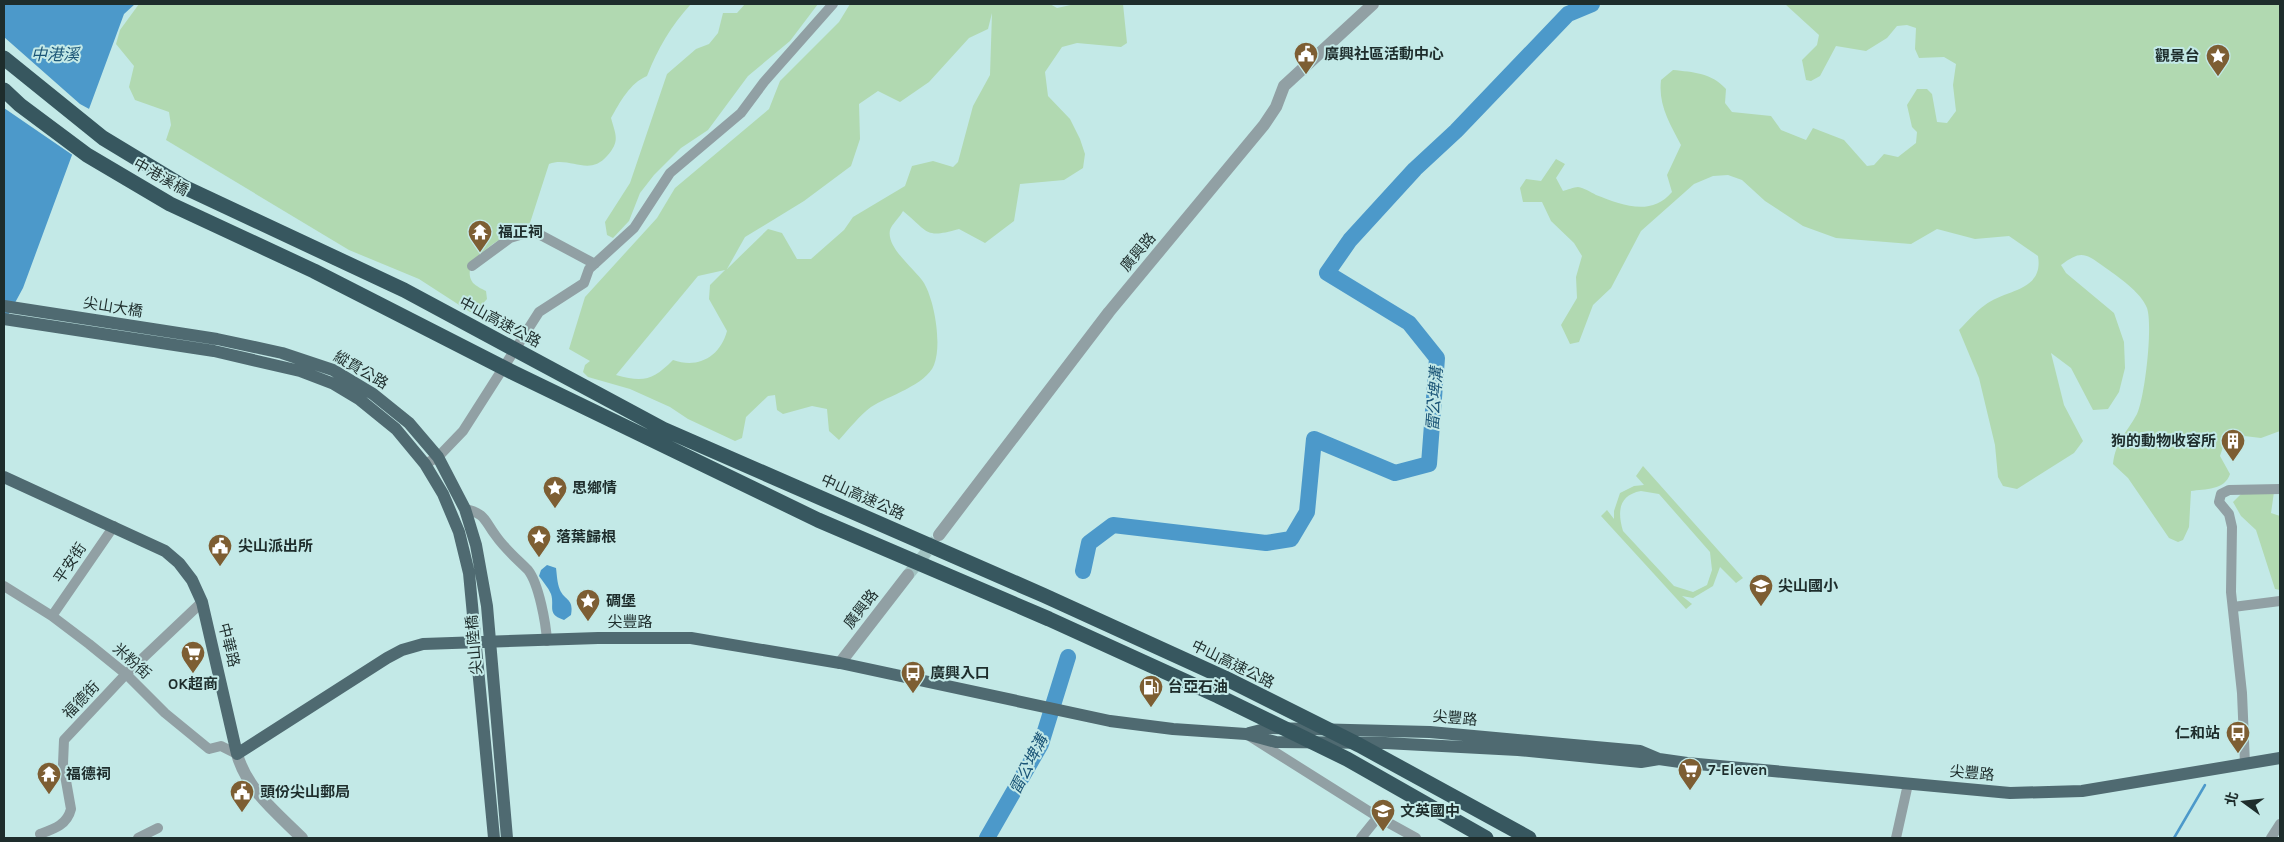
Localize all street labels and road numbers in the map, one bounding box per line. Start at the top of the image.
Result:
street label: 中港溪橋 [130,155,192,199]
street label: 廣興路 [1117,229,1159,275]
street label: 尖山大橋 [82,293,144,321]
street label: 中山高速公路 [456,293,544,351]
street label: 縱貫公路 [331,347,391,393]
street label: 中山高速公路 [818,470,908,524]
street label: 平安街 [50,539,90,587]
street label: 廣興路 [840,586,882,632]
street label: 尖豐路 [607,613,653,631]
street label: 尖山陸橋 [462,614,486,676]
street label: 中華路 [215,621,243,669]
street label: 中山高速公路 [1189,636,1277,692]
street label: 米粉街 [109,639,155,683]
street label: 福德街 [59,678,103,722]
street label: 尖豐路 [1432,707,1478,729]
street label: 尖豐路 [1949,762,1995,784]

